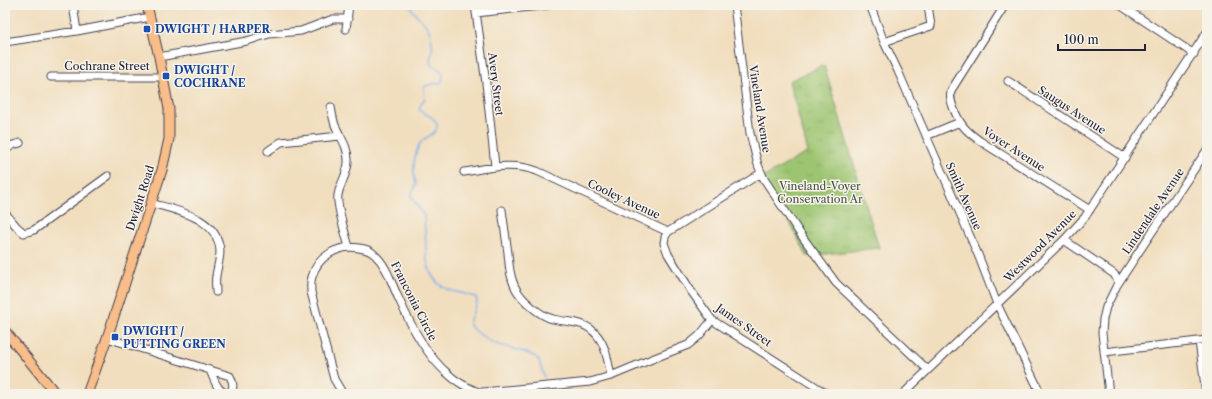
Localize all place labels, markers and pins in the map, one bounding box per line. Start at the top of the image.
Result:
place label: DWIGHT / HARPER [155,22,270,36]
marker: DWIGHT / HARPER [142,24,152,34]
place label: DWIGHT / COCHRANE [174,63,246,90]
marker: DWIGHT / COCHRANE [161,71,171,81]
place label: DWIGHT / PUTTING GREEN [123,324,226,351]
marker: DWIGHT / PUTTING GREEN [110,332,120,342]

